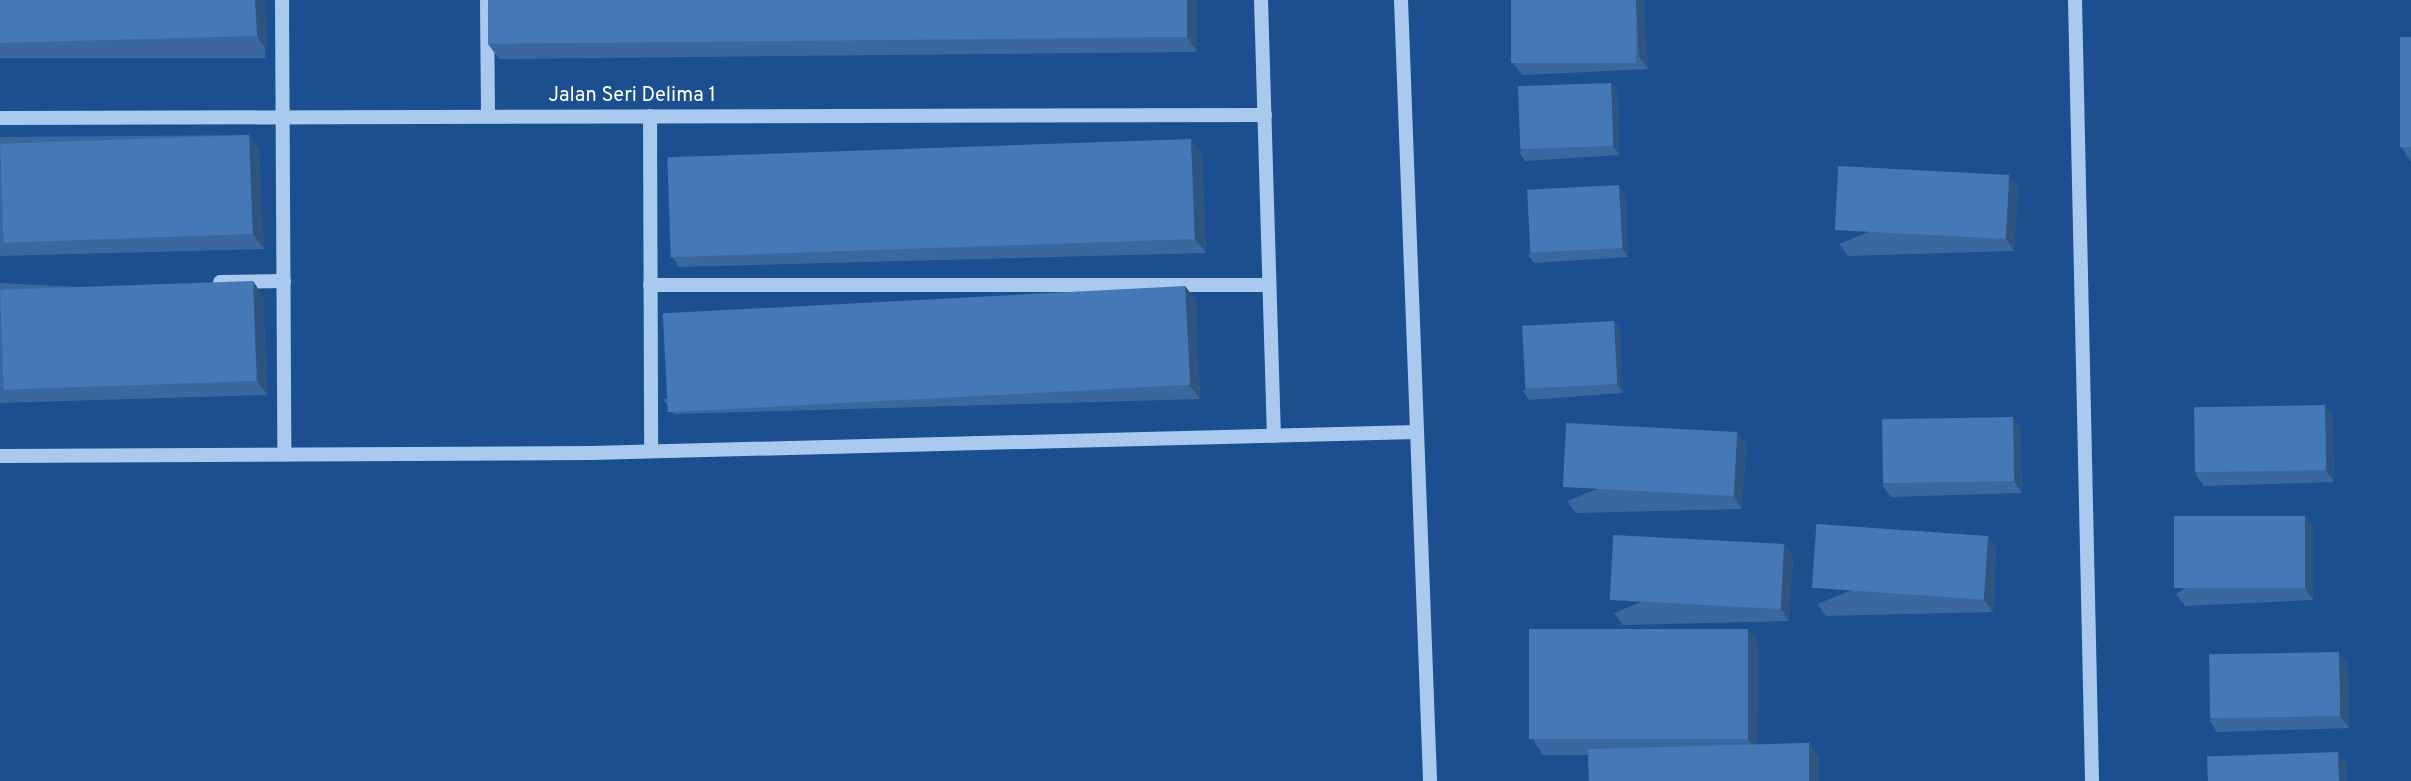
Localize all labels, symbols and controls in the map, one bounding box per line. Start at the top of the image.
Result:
street label: Jalan Seri Delima 1 [548,84,716,108]

